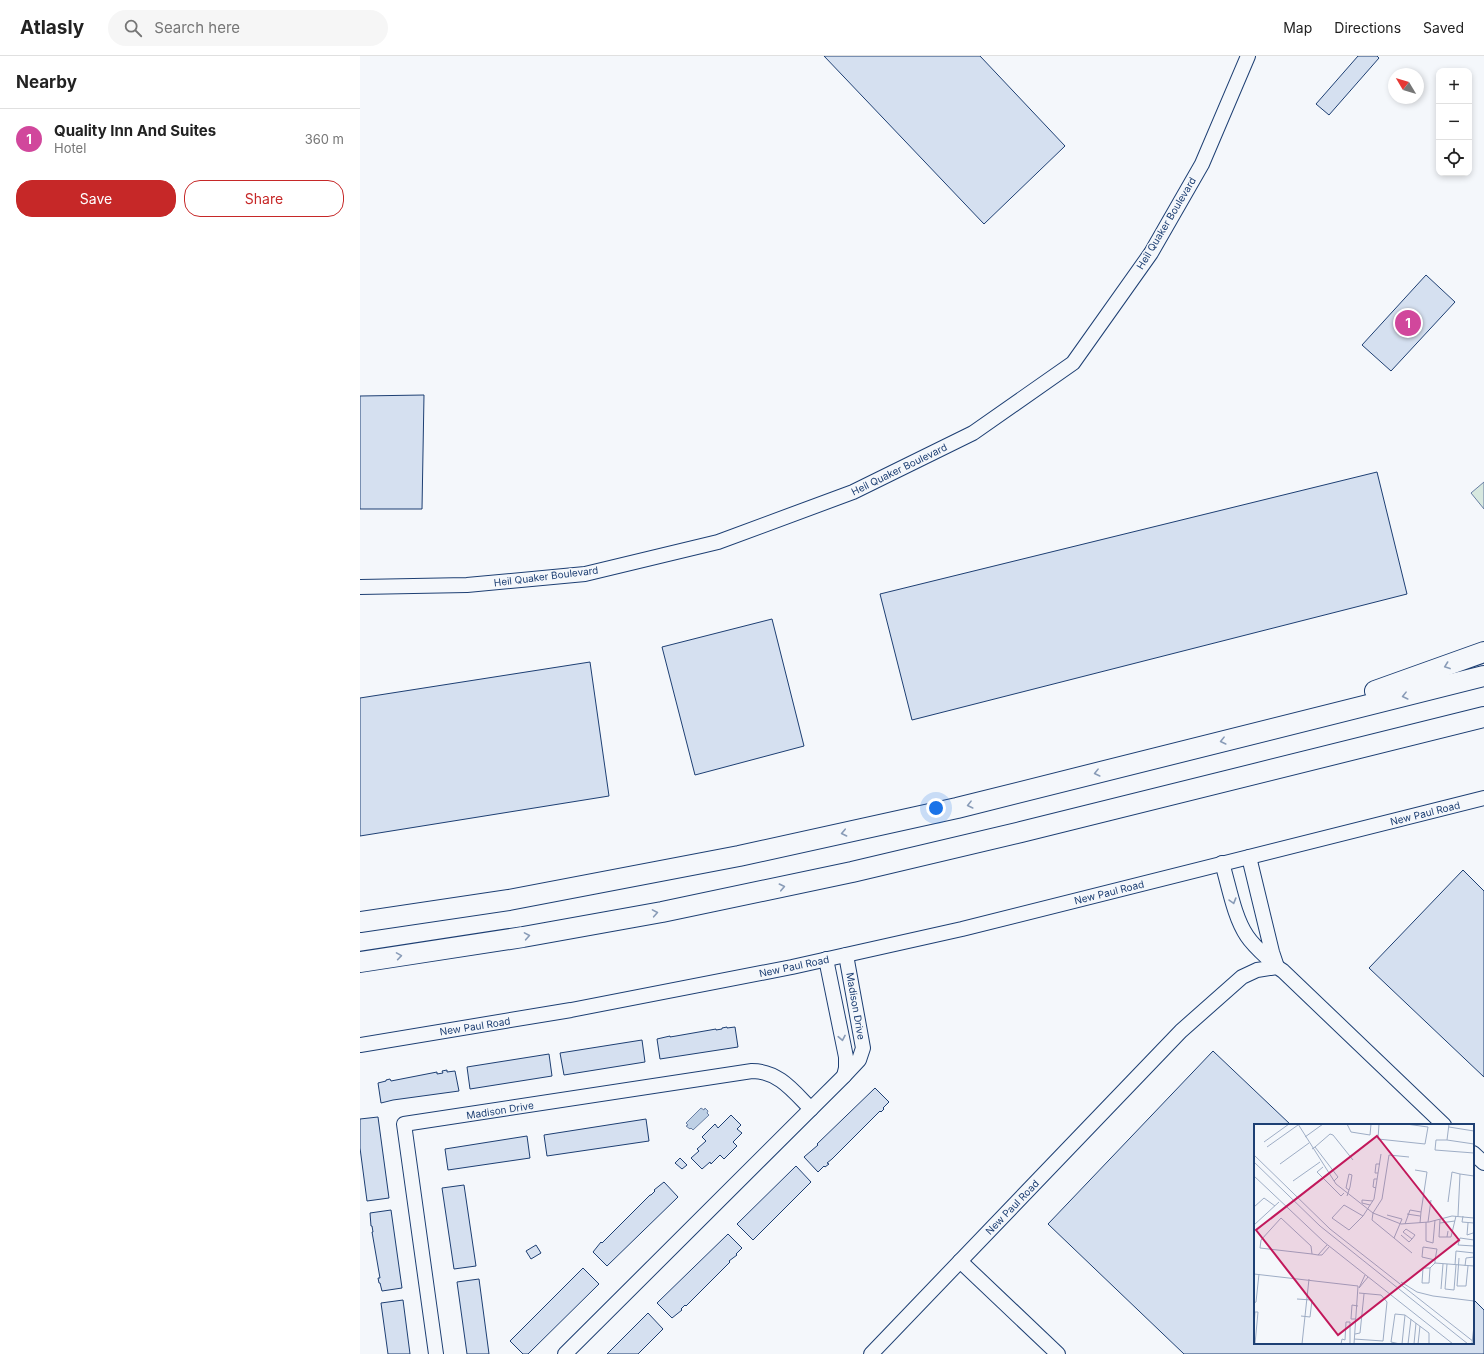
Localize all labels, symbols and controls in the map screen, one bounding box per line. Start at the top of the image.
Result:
search box [108,10,388,46]
text: Atlasly [20,16,84,39]
icon: search [122,17,144,39]
text: Search here [154,18,240,37]
text: Map [1283,19,1312,36]
text: Directions [1334,19,1401,36]
text: Saved [1423,19,1464,36]
north arrow [1388,68,1424,104]
map controls [1436,68,1472,176]
button: + [1436,68,1472,104]
text: Nearby [16,72,77,92]
button: − [1436,104,1472,140]
text: Quality Inn And Suites [54,121,216,140]
text: 1 [26,131,32,147]
text: 360 m [305,131,344,147]
text: Hotel [54,140,86,156]
button: locate [1436,140,1472,176]
street label: Heil Quaker Boulevard [1134,175,1198,271]
button: Save [16,180,176,217]
button: Share [184,180,344,217]
pin: 1 [1395,308,1421,338]
street label: Heil Quaker Boulevard [849,441,949,497]
street label: Heil Quaker Boulevard [493,564,599,588]
one-way arrow [1444,661,1451,669]
one-way arrow [1402,691,1409,699]
one-way arrow [1219,737,1226,745]
one-way arrow [1093,768,1100,777]
your location [926,798,946,818]
street label: New Paul Road [1389,799,1461,827]
one-way arrow [967,800,974,808]
one-way arrow [840,828,847,836]
street label: New Paul Road [1073,878,1145,906]
one-way arrow [779,883,785,891]
one-way arrow [1228,897,1237,904]
one-way arrow [652,909,658,918]
one-way arrow [524,932,530,941]
one-way arrow [395,952,402,961]
street label: New Paul Road [758,953,830,979]
street label: Madison Drive [844,971,868,1041]
street label: New Paul Road [439,1014,511,1038]
one-way arrow [838,1035,846,1041]
street label: Madison Drive [465,1099,535,1121]
inset map [1254,1124,1474,1344]
street label: New Paul Road [983,1177,1041,1237]

